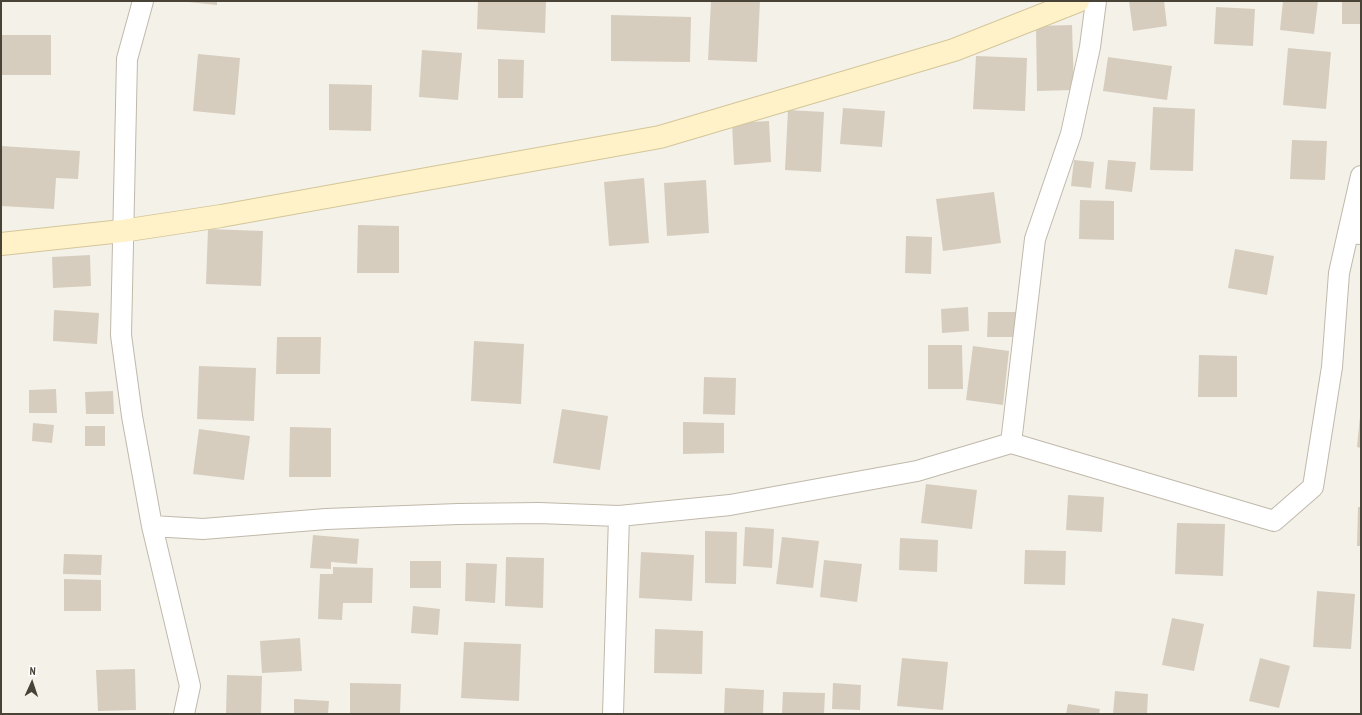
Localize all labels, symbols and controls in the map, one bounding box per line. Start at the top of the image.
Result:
north arrow [12,663,52,703]
text: N [29,664,36,678]

